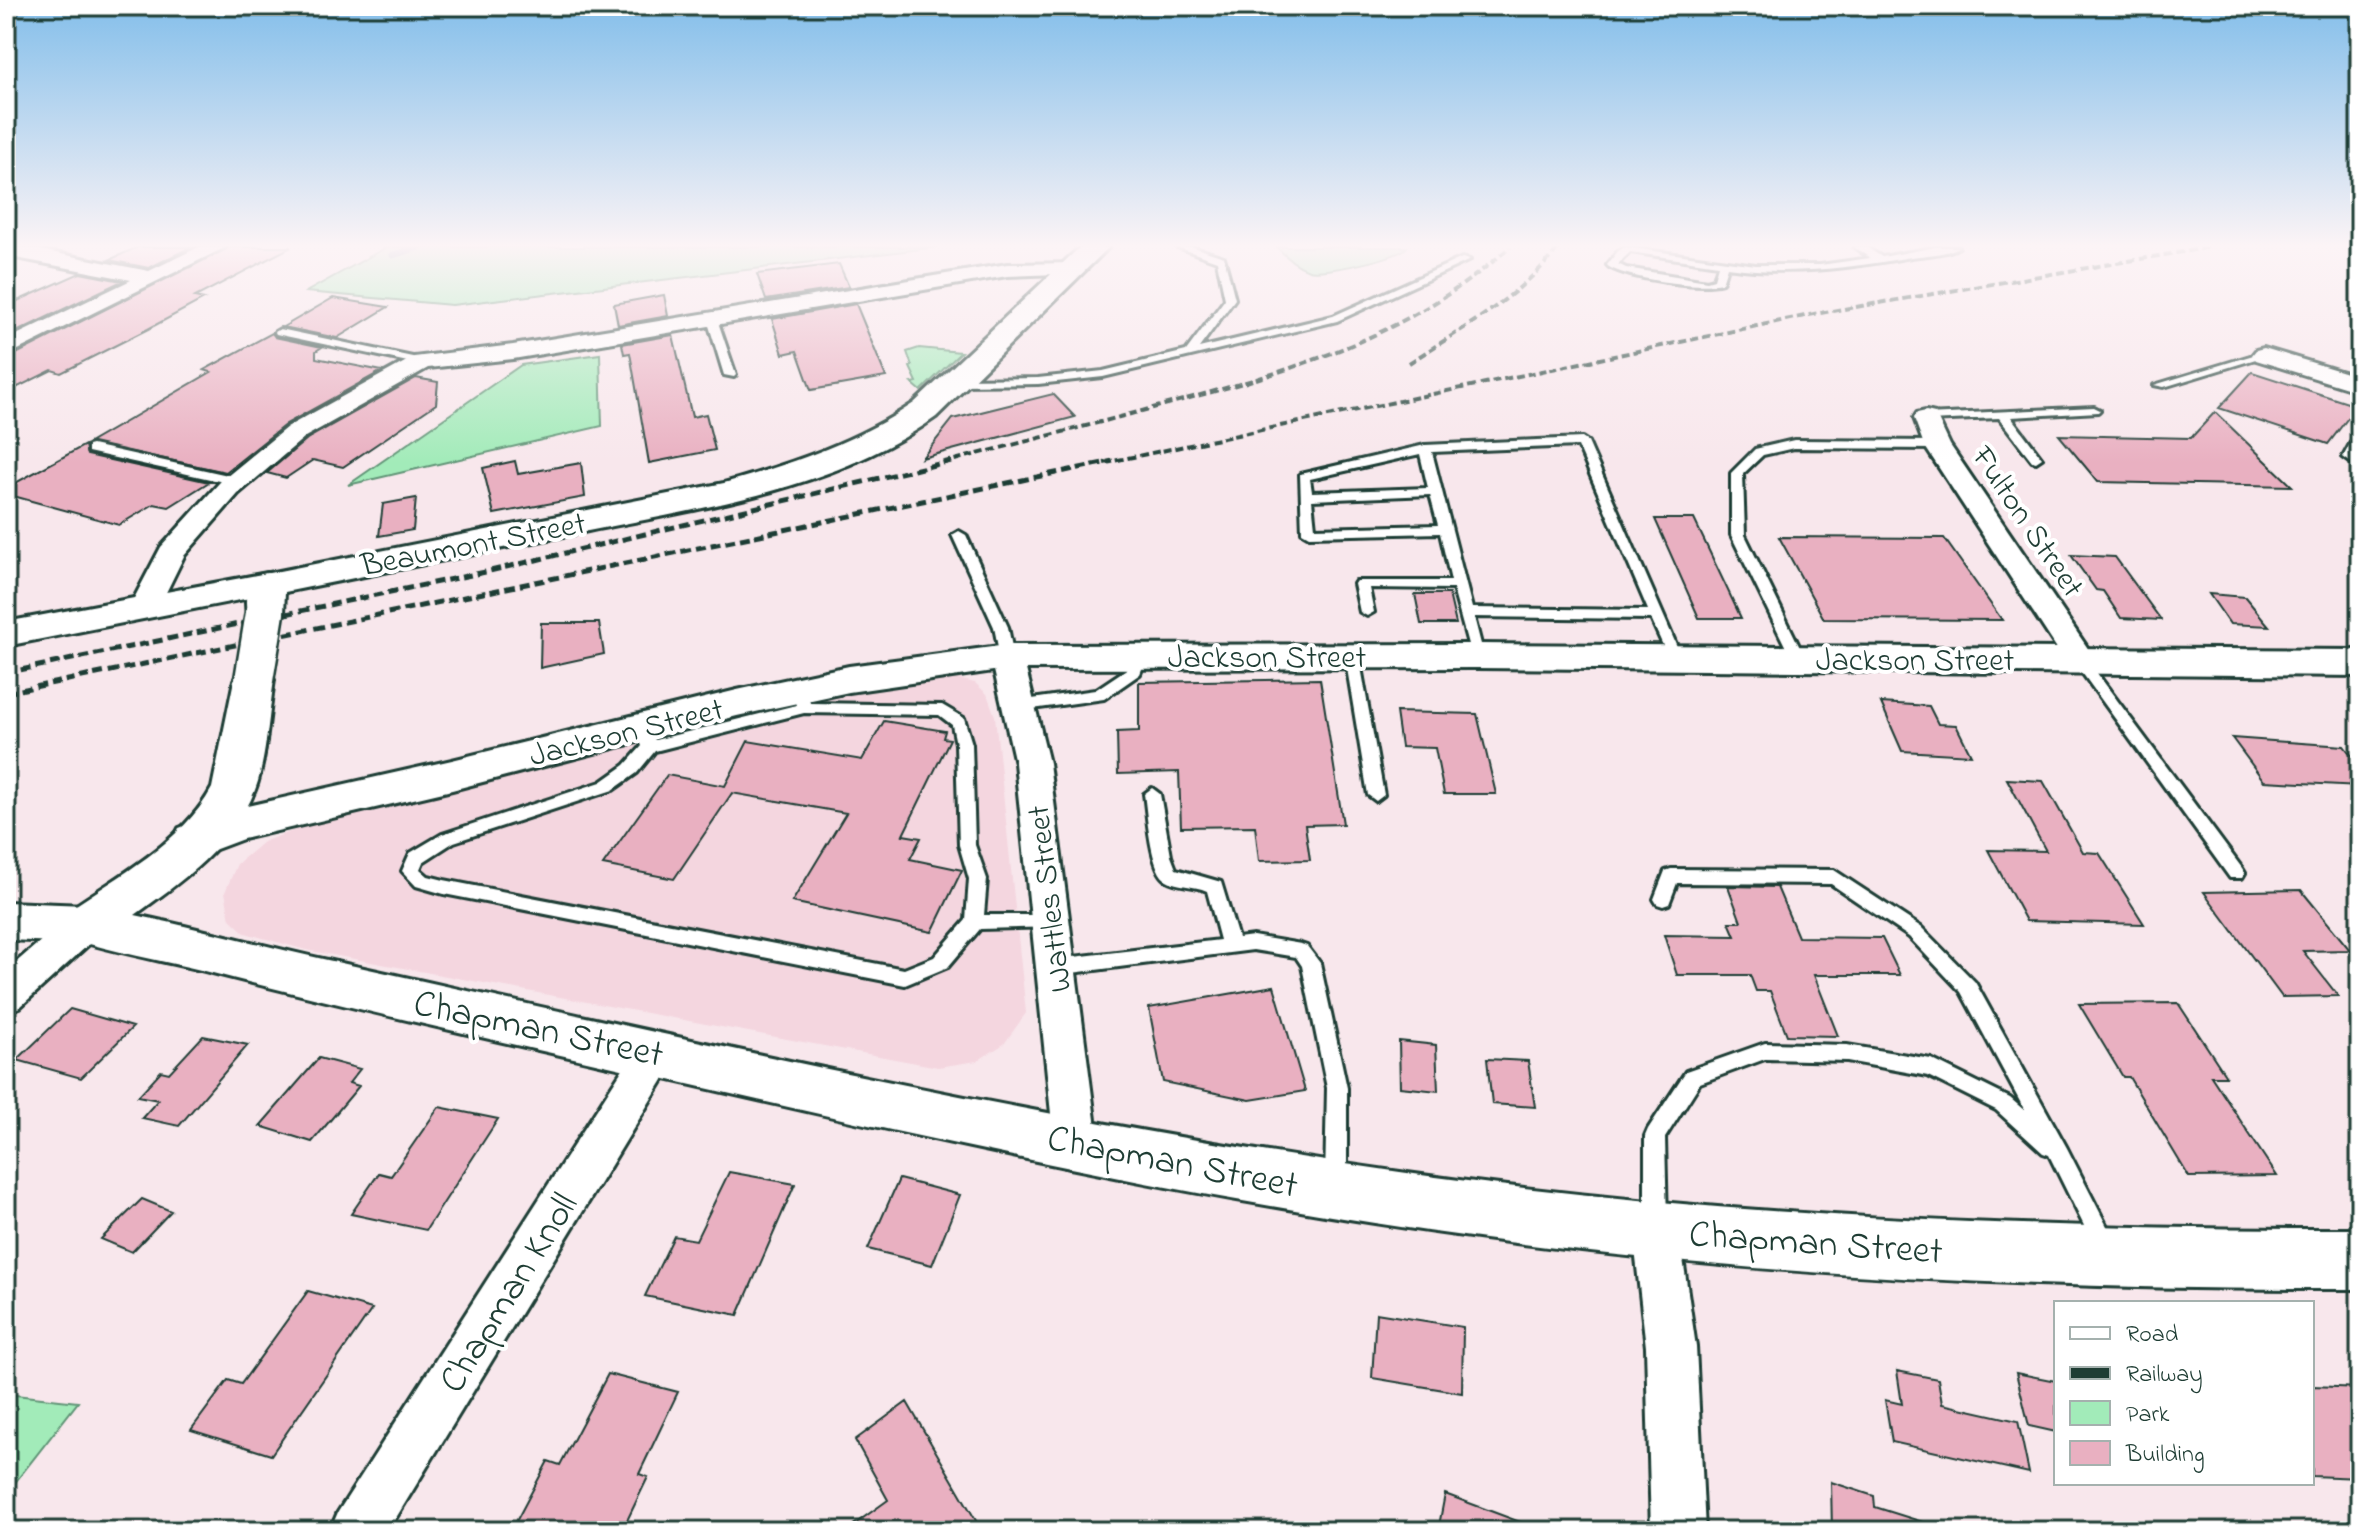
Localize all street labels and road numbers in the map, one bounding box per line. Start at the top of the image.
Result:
street label: Fulton Street [1957,437,2094,608]
street label: Beaumont Street [356,502,590,591]
street label: Jackson Street [1168,636,1366,683]
street label: Jackson Street [1816,639,2014,686]
street label: Jackson Street [525,688,729,781]
street label: Wattles Street [1017,802,1086,995]
street label: Chapman Street [408,977,668,1085]
street label: Chapman Street [1042,1112,1303,1216]
street label: Chapman Knoll [427,1183,594,1405]
street label: Chapman Street [1687,1208,1945,1282]

